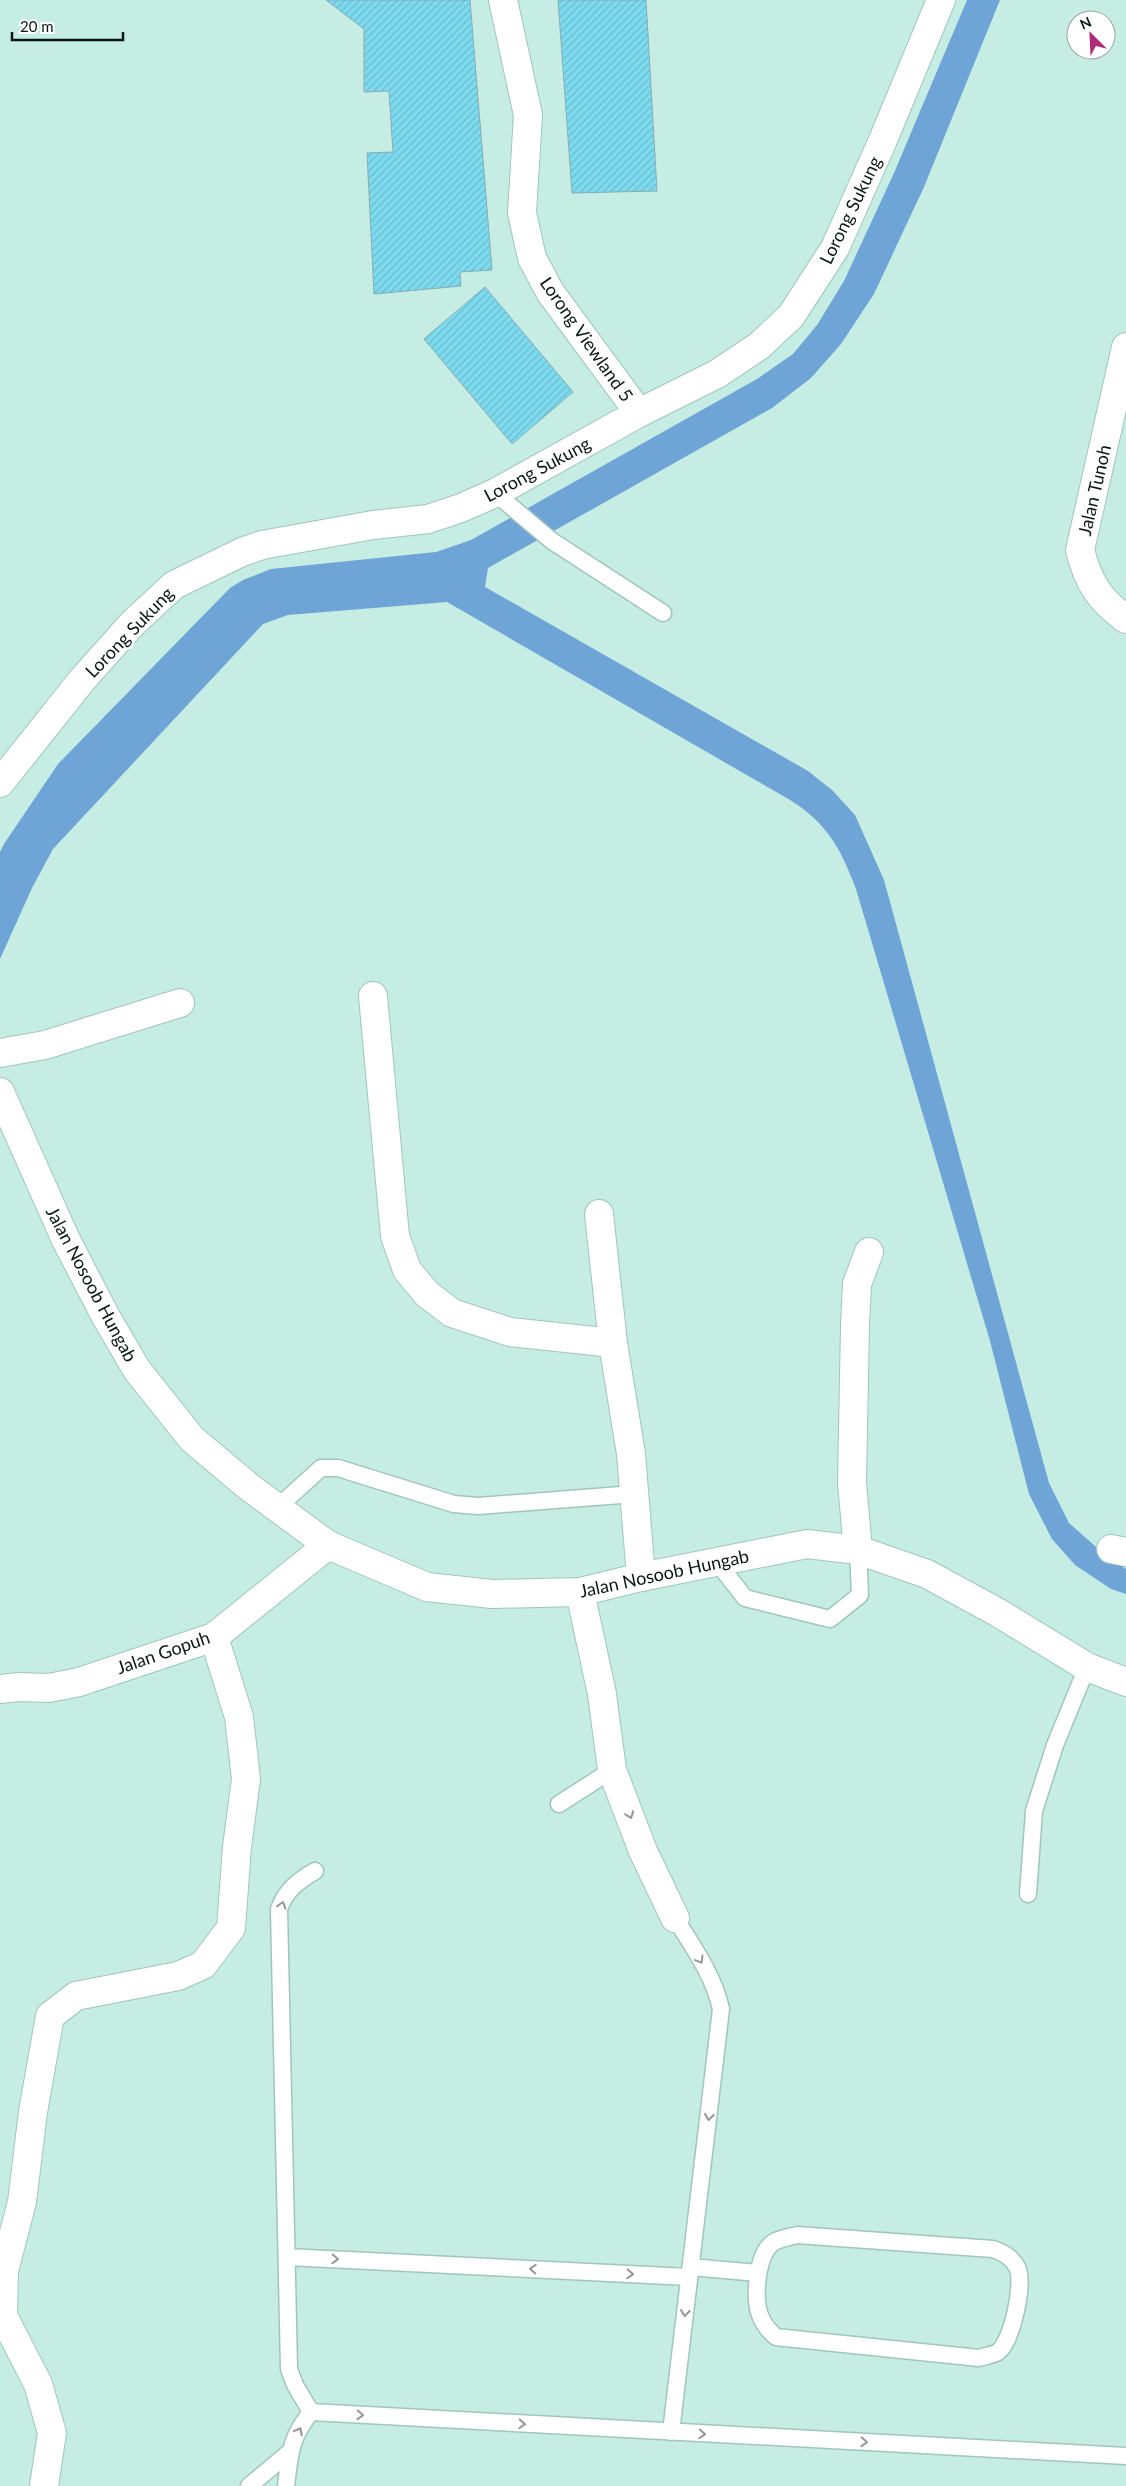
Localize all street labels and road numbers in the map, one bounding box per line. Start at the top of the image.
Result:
street label: Lorong Sukung [814,152,886,268]
street label: Lorong Viewland 5 [536,272,638,406]
street label: Lorong Sukung [480,432,594,506]
street label: Jalan Tunoh [1073,442,1115,538]
street label: Lorong Sukung [80,582,178,682]
street label: Jalan Nosoob Hungab [42,1203,142,1365]
street label: Jalan Nosoob Hungab [577,1544,751,1602]
street label: Jalan Gopuh [113,1626,213,1678]

